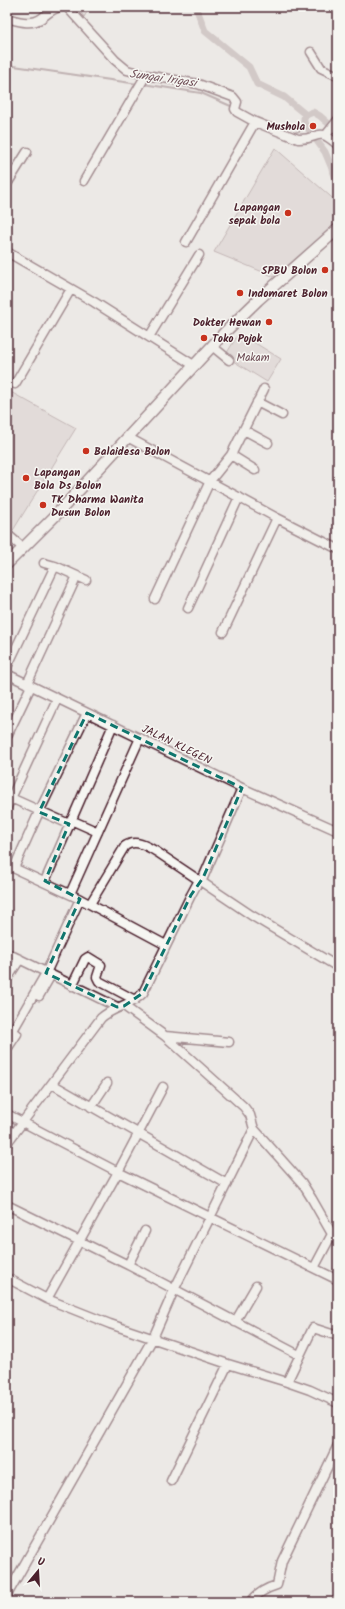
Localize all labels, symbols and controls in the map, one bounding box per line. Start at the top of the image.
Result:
water label: Sungai Irigasi [128,64,201,93]
place label: Mushola [266,118,305,136]
marker: Mushola [308,121,318,131]
place label: Lapangan sepak bola [229,199,280,230]
marker: Lapangan sepak bola [283,208,293,218]
place label: SPBU Bolon [261,262,317,280]
marker: SPBU Bolon [320,265,330,275]
place label: Indomaret Bolon [248,285,328,303]
marker: Indomaret Bolon [235,288,245,298]
place label: Dokter Hewan [193,314,261,332]
marker: Dokter Hewan [264,317,274,327]
place label: Toko Pojok [212,330,263,348]
marker: Toko Pojok [199,333,209,343]
park label: Makam [237,349,270,367]
place label: Balaidesa Bolon [94,443,170,461]
marker: Balaidesa Bolon [81,446,91,456]
place label: Lapangan Bola Ds Bolon [34,464,101,495]
marker: Lapangan Bola Ds Bolon [21,473,31,483]
place label: TK Dharma Wanita Dusun Bolon [51,491,144,522]
marker: TK Dharma Wanita Dusun Bolon [38,500,48,510]
street label: JALAN KLEGEN [138,720,215,770]
north arrow [18,1551,58,1591]
text: U [35,1553,47,1572]

